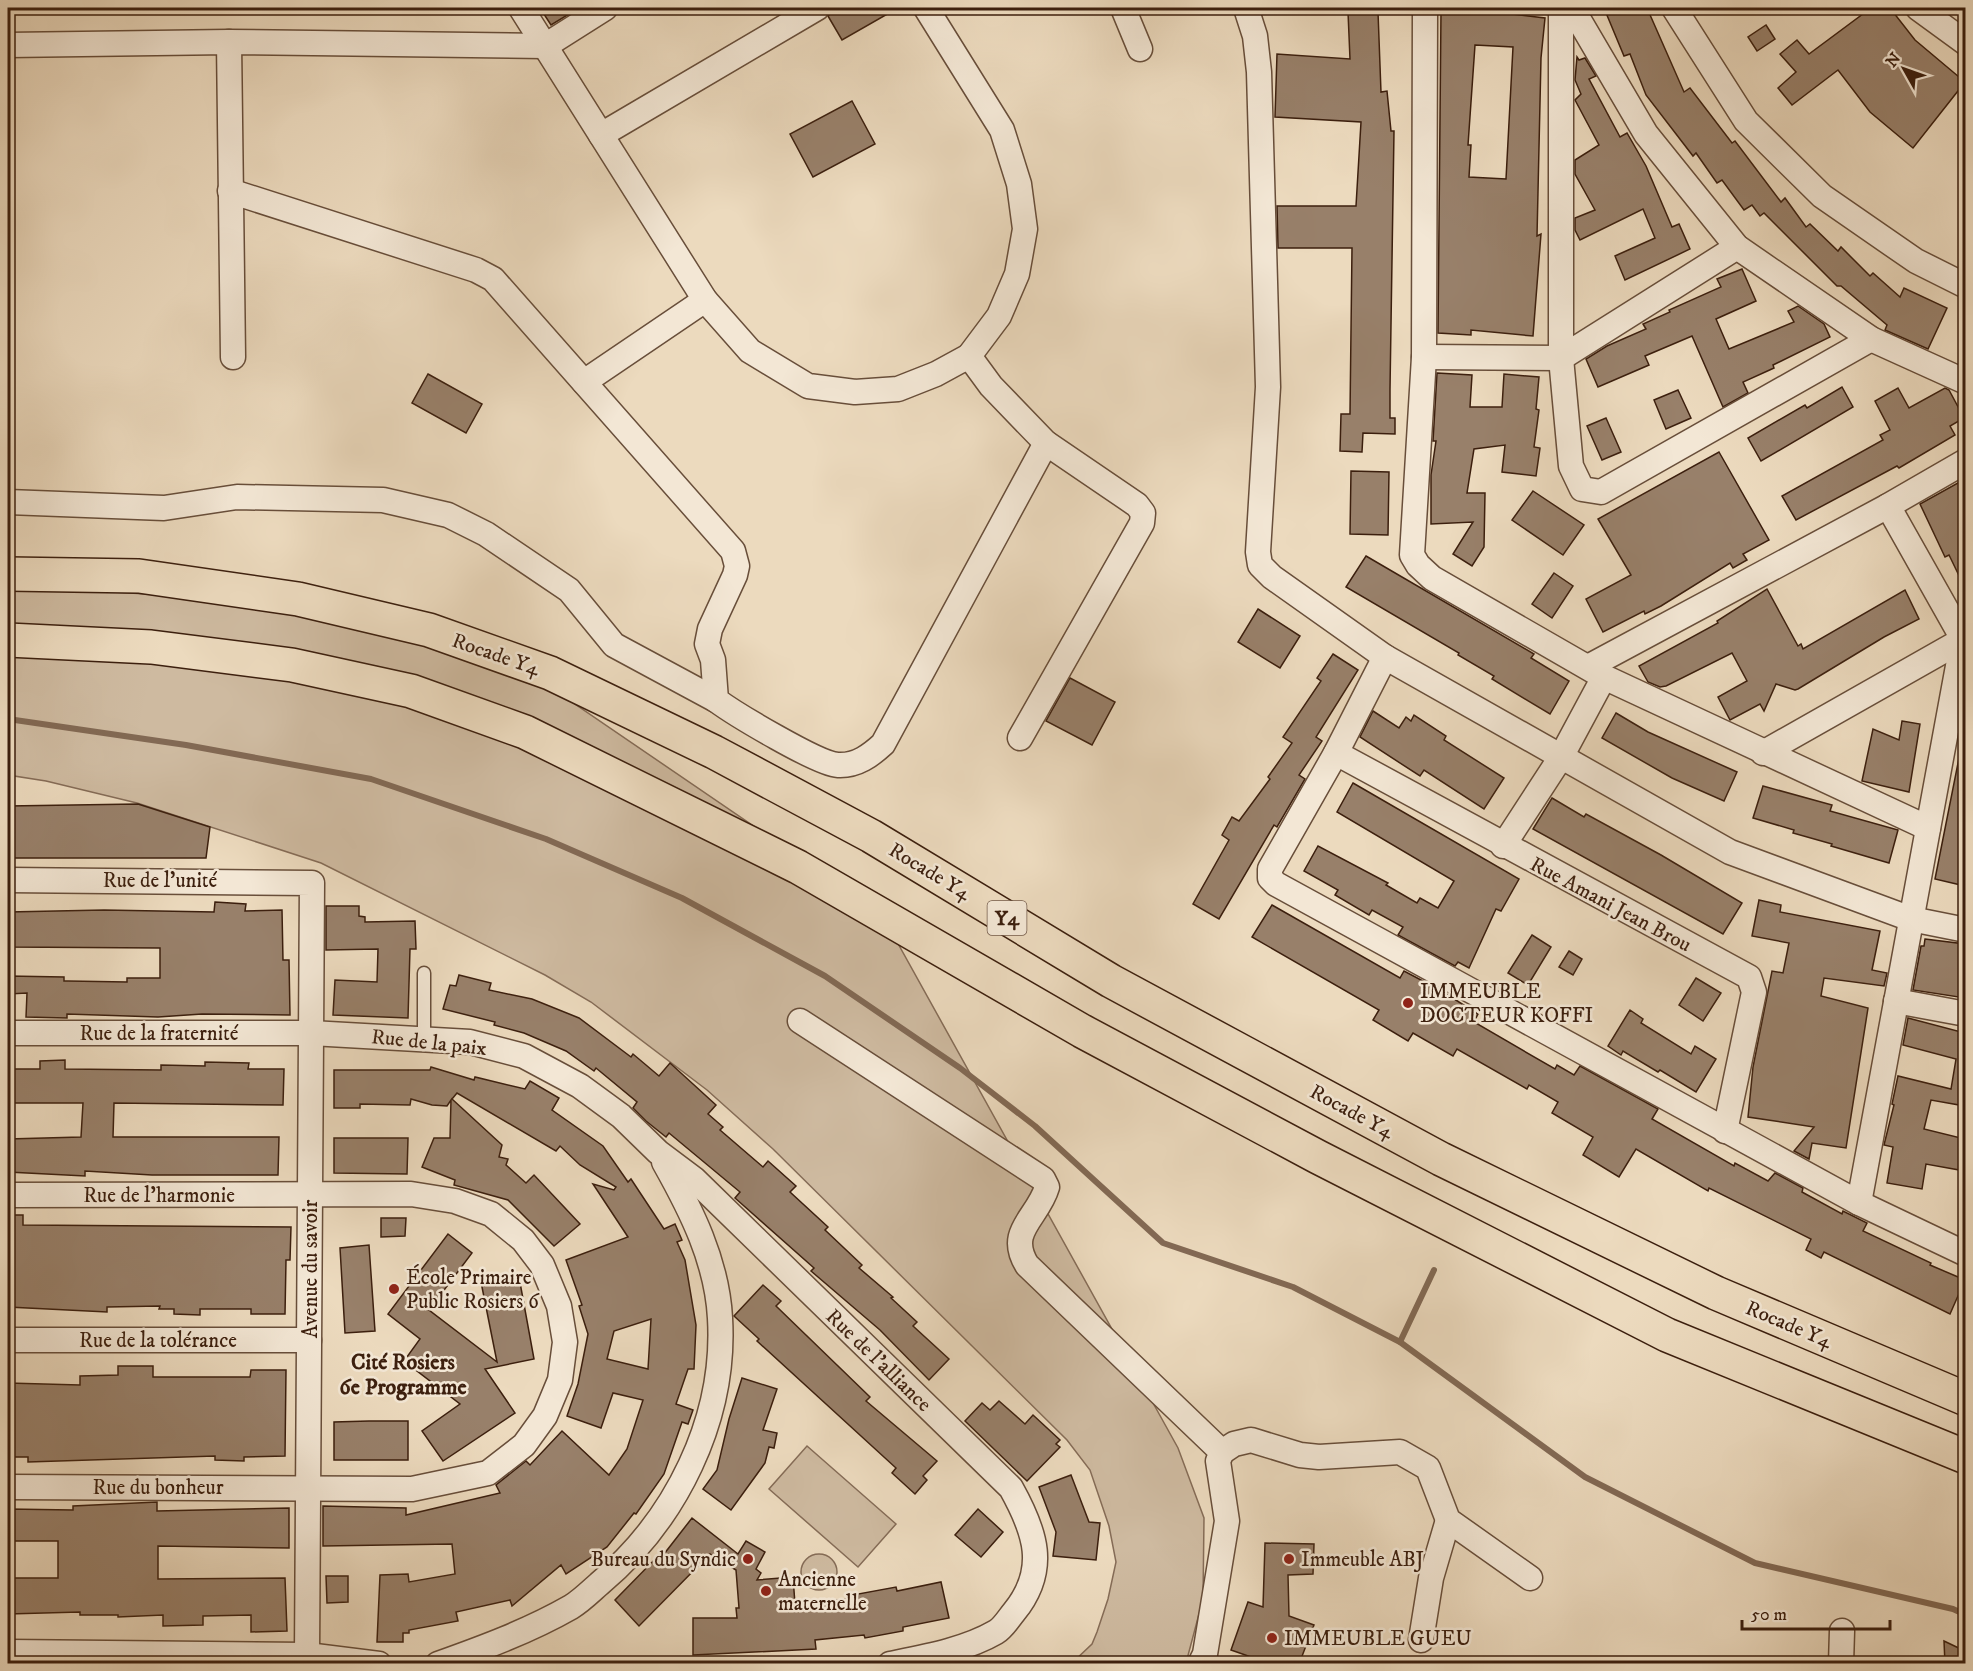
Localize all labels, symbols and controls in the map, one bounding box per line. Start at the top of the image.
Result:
north arrow [1874,39,1934,99]
text: N [1881,49,1905,71]
street label: Rocade Y4 [448,628,544,682]
street label: Rocade Y4 [884,837,976,907]
street label: Rue Amani Jean Brou [1526,851,1696,958]
street label: Rue de l'unité [103,868,218,894]
road number: Y4 [988,901,1026,935]
place label: IMMEUBLE DOCTEUR KOFFI [1420,979,1593,1029]
marker: IMMEUBLE DOCTEUR KOFFI [1401,996,1415,1010]
street label: Rue de la fraternité [79,1021,239,1047]
street label: Rue de la paix [370,1024,488,1062]
street label: Rocade Y4 [1305,1079,1399,1145]
street label: Rue de l'harmonie [83,1183,235,1209]
street label: Avenue du savoir [298,1200,324,1338]
place label: École Primaire Public Rosiers 6 [406,1264,540,1315]
marker: École Primaire Public Rosiers 6 [387,1282,401,1296]
street label: Rocade Y4 [1742,1295,1836,1355]
street label: Rue de l'alliance [820,1304,937,1418]
street label: Rue de la tolérance [79,1328,237,1354]
district label: Cité Rosiers 6e Programme [339,1349,467,1401]
street label: Rue du bonheur [92,1475,224,1501]
place label: Bureau du Syndic [591,1547,736,1573]
place label: Immeuble ABJ [1301,1547,1424,1573]
marker: Bureau du Syndic [741,1552,755,1566]
marker: Immeuble ABJ [1282,1552,1296,1566]
place label: Ancienne maternelle [778,1567,867,1617]
marker: Ancienne maternelle [759,1584,773,1598]
scale bar [1742,1593,1890,1631]
text: 50 m [1751,1604,1787,1626]
place label: IMMEUBLE GUEU [1284,1626,1472,1652]
marker: IMMEUBLE GUEU [1265,1631,1279,1645]

